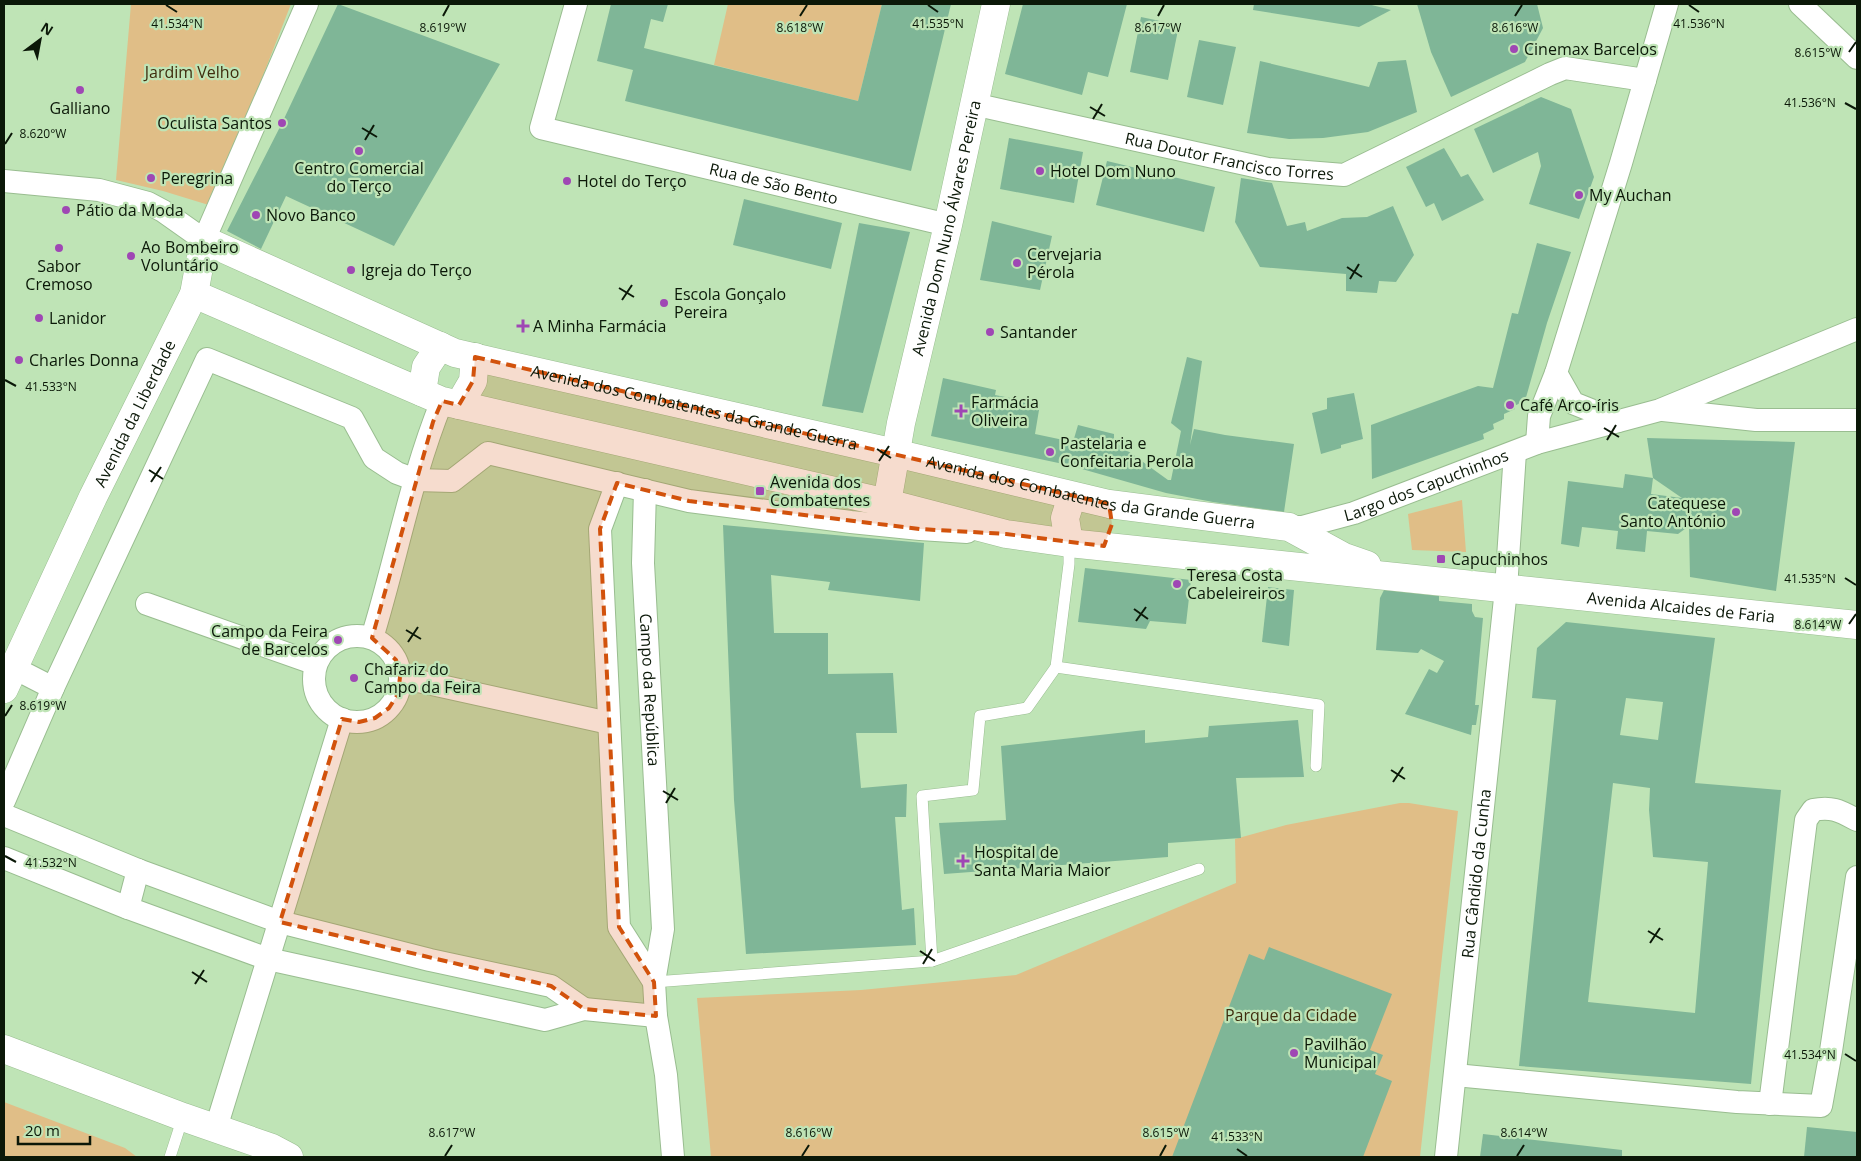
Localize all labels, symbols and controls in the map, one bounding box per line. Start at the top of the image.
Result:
north arrow [15,15,65,65]
text: 41.534°N [151,15,203,32]
text: 41.535°N [912,15,964,32]
text: 41.536°N [1673,15,1725,32]
text: N [37,17,57,40]
text: 8.619°W [420,19,466,36]
text: 8.618°W [777,19,823,36]
text: 8.617°W [1135,19,1181,36]
text: 8.616°W [1492,19,1538,36]
place label: Cinemax Barcelos [1524,38,1657,60]
marker: Cinemax Barcelos [1508,43,1520,55]
text: 8.615°W [1795,44,1841,61]
park label: Jardim Velho [143,61,239,83]
marker: Galliano [74,84,86,96]
text: 41.536°N [1784,94,1836,111]
place label: Galliano [50,97,110,119]
street label: Avenida Dom Nuno Álvares Pereira [906,98,986,358]
place label: Oculista Santos [157,112,272,134]
marker: Oculista Santos [276,117,288,129]
text: 8.620°W [20,125,66,142]
street label: Rua Doutor Francisco Torres [1123,127,1335,185]
marker: Centro Comercial do Terço [353,145,365,157]
place label: Centro Comercial do Terço [294,157,424,197]
street label: Rua de São Bento [707,157,840,209]
place label: Hotel Dom Nuno [1050,160,1176,182]
marker: Hotel Dom Nuno [1034,165,1046,177]
place label: Peregrina [161,167,233,189]
place label: Hotel do Terço [577,170,687,192]
marker: Peregrina [145,172,157,184]
marker: Hotel do Terço [561,175,573,187]
place label: My Auchan [1589,184,1672,206]
marker: My Auchan [1573,189,1585,201]
place label: Pátio da Moda [76,199,184,221]
marker: Pátio da Moda [60,204,72,216]
place label: Novo Banco [266,204,356,226]
marker: Novo Banco [250,209,262,221]
place label: Ao Bombeiro Voluntário [141,236,239,276]
marker: Sabor Cremoso [53,242,65,254]
place label: Cervejaria Pérola [1027,243,1102,283]
marker: Ao Bombeiro Voluntário [125,250,137,262]
place label: Sabor Cremoso [25,255,93,295]
marker: Cervejaria Pérola [1011,257,1023,269]
place label: Igreja do Terço [361,259,472,281]
marker: Igreja do Terço [345,264,357,276]
place label: Escola Gonçalo Pereira [674,283,786,323]
marker: Escola Gonçalo Pereira [658,297,670,309]
place label: Lanidor [49,307,107,329]
marker: Lanidor [33,312,45,324]
place label: A Minha Farmácia [533,315,666,337]
marker: A Minha Farmácia [517,320,529,332]
place label: Santander [1000,321,1078,343]
marker: Santander [984,326,996,338]
street label: Avenida da Liberdade [89,336,180,491]
place label: Charles Donna [29,349,139,371]
marker: Charles Donna [13,354,25,366]
street label: Avenida dos Combatentes da Grande Guerra [529,360,860,455]
text: 41.533°N [25,378,77,395]
place label: Farmácia Oliveira [971,391,1039,431]
place label: Café Arco-íris [1520,394,1619,416]
marker: Café Arco-íris [1504,399,1516,411]
marker: Farmácia Oliveira [955,405,967,417]
place label: Pastelaria e Confeitaria Perola [1060,432,1194,472]
street label: Largo dos Capuchinhos [1341,444,1511,526]
marker: Pastelaria e Confeitaria Perola [1044,446,1056,458]
street label: Avenida dos Combatentes da Grande Guerra [924,450,1256,534]
place label: Avenida dos Combatentes [770,471,870,511]
marker: Avenida dos Combatentes [754,485,766,497]
place label: Catequese Santo António [1620,492,1726,532]
marker: Catequese Santo António [1730,506,1742,518]
place label: Capuchinhos [1451,548,1548,570]
marker: Capuchinhos [1435,553,1447,565]
place label: Teresa Costa Cabeleireiros [1187,564,1285,604]
text: 41.535°N [1784,570,1836,587]
marker: Teresa Costa Cabeleireiros [1171,578,1183,590]
street label: Avenida Alcaides de Faria [1586,586,1776,628]
street label: Campo da República [635,613,665,767]
text: 8.614°W [1795,616,1841,633]
place label: Campo da Feira de Barcelos [211,620,328,660]
marker: Campo da Feira de Barcelos [332,634,344,646]
place label: Chafariz do Campo da Feira [364,658,481,698]
marker: Chafariz do Campo da Feira [348,672,360,684]
text: 8.619°W [20,697,66,714]
street label: Rua Cândido da Cunha [1456,788,1496,959]
place label: Hospital de Santa Maria Maior [974,841,1111,881]
text: 41.532°N [25,854,77,871]
marker: Hospital de Santa Maria Maior [956,854,970,868]
park label: Parque da Cidade [1225,1004,1357,1026]
place label: Pavilhão Municipal [1304,1033,1376,1073]
text: 41.534°N [1784,1046,1836,1063]
marker: Pavilhão Municipal [1288,1047,1300,1059]
scale bar [18,1114,90,1146]
text: 20 m [25,1120,60,1140]
text: 8.617°W [429,1124,475,1141]
text: 8.616°W [786,1124,832,1141]
text: 8.615°W [1143,1124,1189,1141]
text: 8.614°W [1501,1124,1547,1141]
text: 41.533°N [1211,1128,1263,1145]

